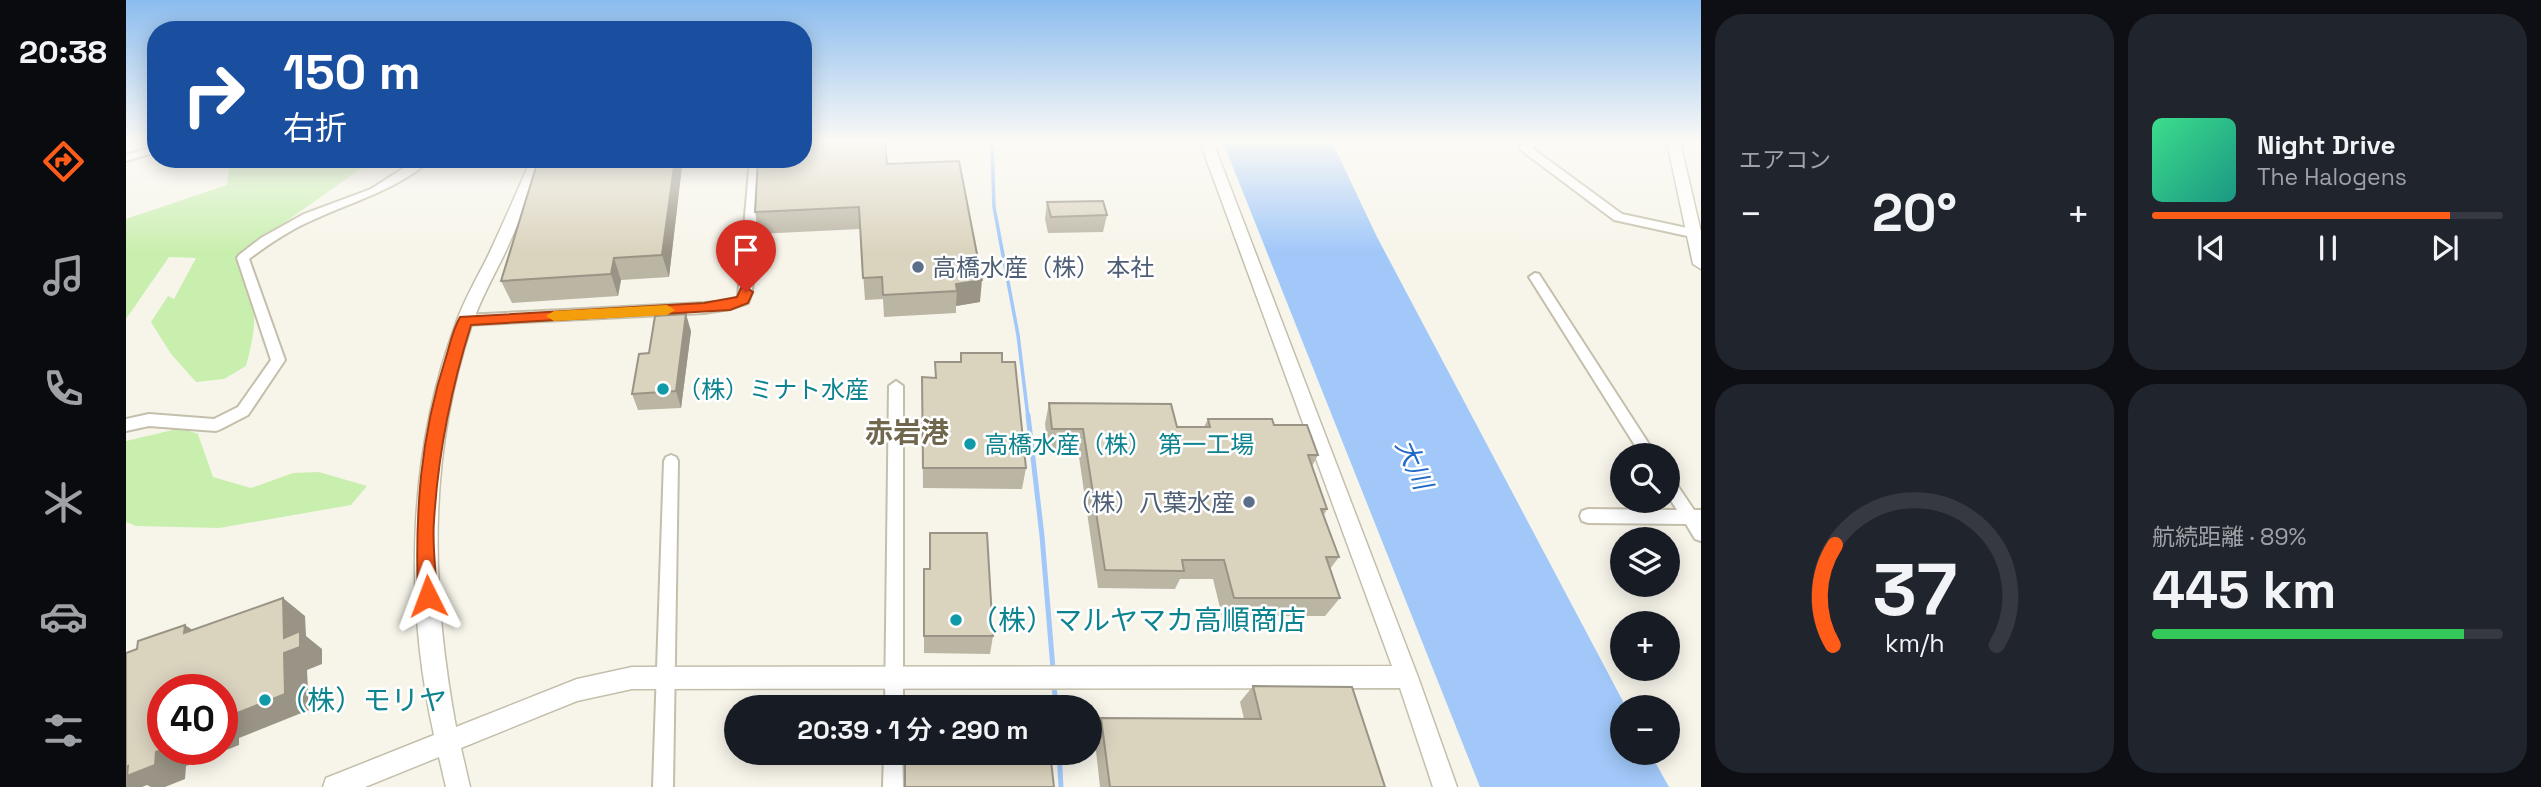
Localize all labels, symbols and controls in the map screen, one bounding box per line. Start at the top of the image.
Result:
text: 20:38 [19,32,107,72]
text: 150 m [283,41,421,103]
icon: right [168,49,259,140]
text: 右折 [283,108,347,148]
text: Night Drive [2257,128,2395,162]
icon: directions [39,137,88,186]
text: エアコン [1739,145,1831,175]
text: The Halogens [2257,162,2407,192]
text: 20° [1872,180,1957,246]
text: − [1739,190,1763,238]
text: + [2066,190,2090,238]
pin [716,220,776,292]
icon: previous [2192,229,2230,267]
icon: pause [2309,229,2347,267]
icon: next [2426,229,2464,267]
icon: arrive [727,231,765,269]
icon: music [39,251,88,300]
place label: 高橋水産（株） 本社 [932,252,1154,283]
marker: 高橋水産（株） 本社 [910,259,926,275]
icon: phone [39,364,88,413]
place label: （株）ミナト水産 [677,374,869,405]
marker: （株）ミナト水産 [655,381,671,397]
district label: 赤岩港 [865,414,949,450]
place label: 高橋水産（株） 第一工場 [984,429,1254,460]
water label: 大川 [1388,433,1441,497]
marker: 高橋水産（株） 第一工場 [962,436,978,452]
map controls [1610,443,1680,765]
button: search [1610,443,1680,513]
icon: climate [39,478,88,527]
place label: （株）八葉水産 [1067,487,1235,518]
marker: （株）八葉水産 [1241,494,1257,510]
text: 航続距離 · 89% [2152,522,2306,552]
button: layers [1610,527,1680,597]
text: 37 [1872,543,1957,636]
text: 445 km [2152,557,2336,623]
position arrow [391,559,465,633]
icon: car [39,592,88,641]
place label: （株）マルヤマカ高順商店 [970,602,1306,638]
button: + [1610,611,1680,681]
marker: （株）マルヤマカ高順商店 [948,612,964,628]
text: km/h [1885,626,1944,658]
speed limit sign: 40 [147,674,238,765]
place label: （株）モリヤ [279,682,447,718]
marker: （株）モリヤ [257,692,273,708]
button: − [1610,695,1680,765]
icon: filters [39,706,88,755]
text: 20:39 · 1 分 · 290 m [797,713,1029,747]

